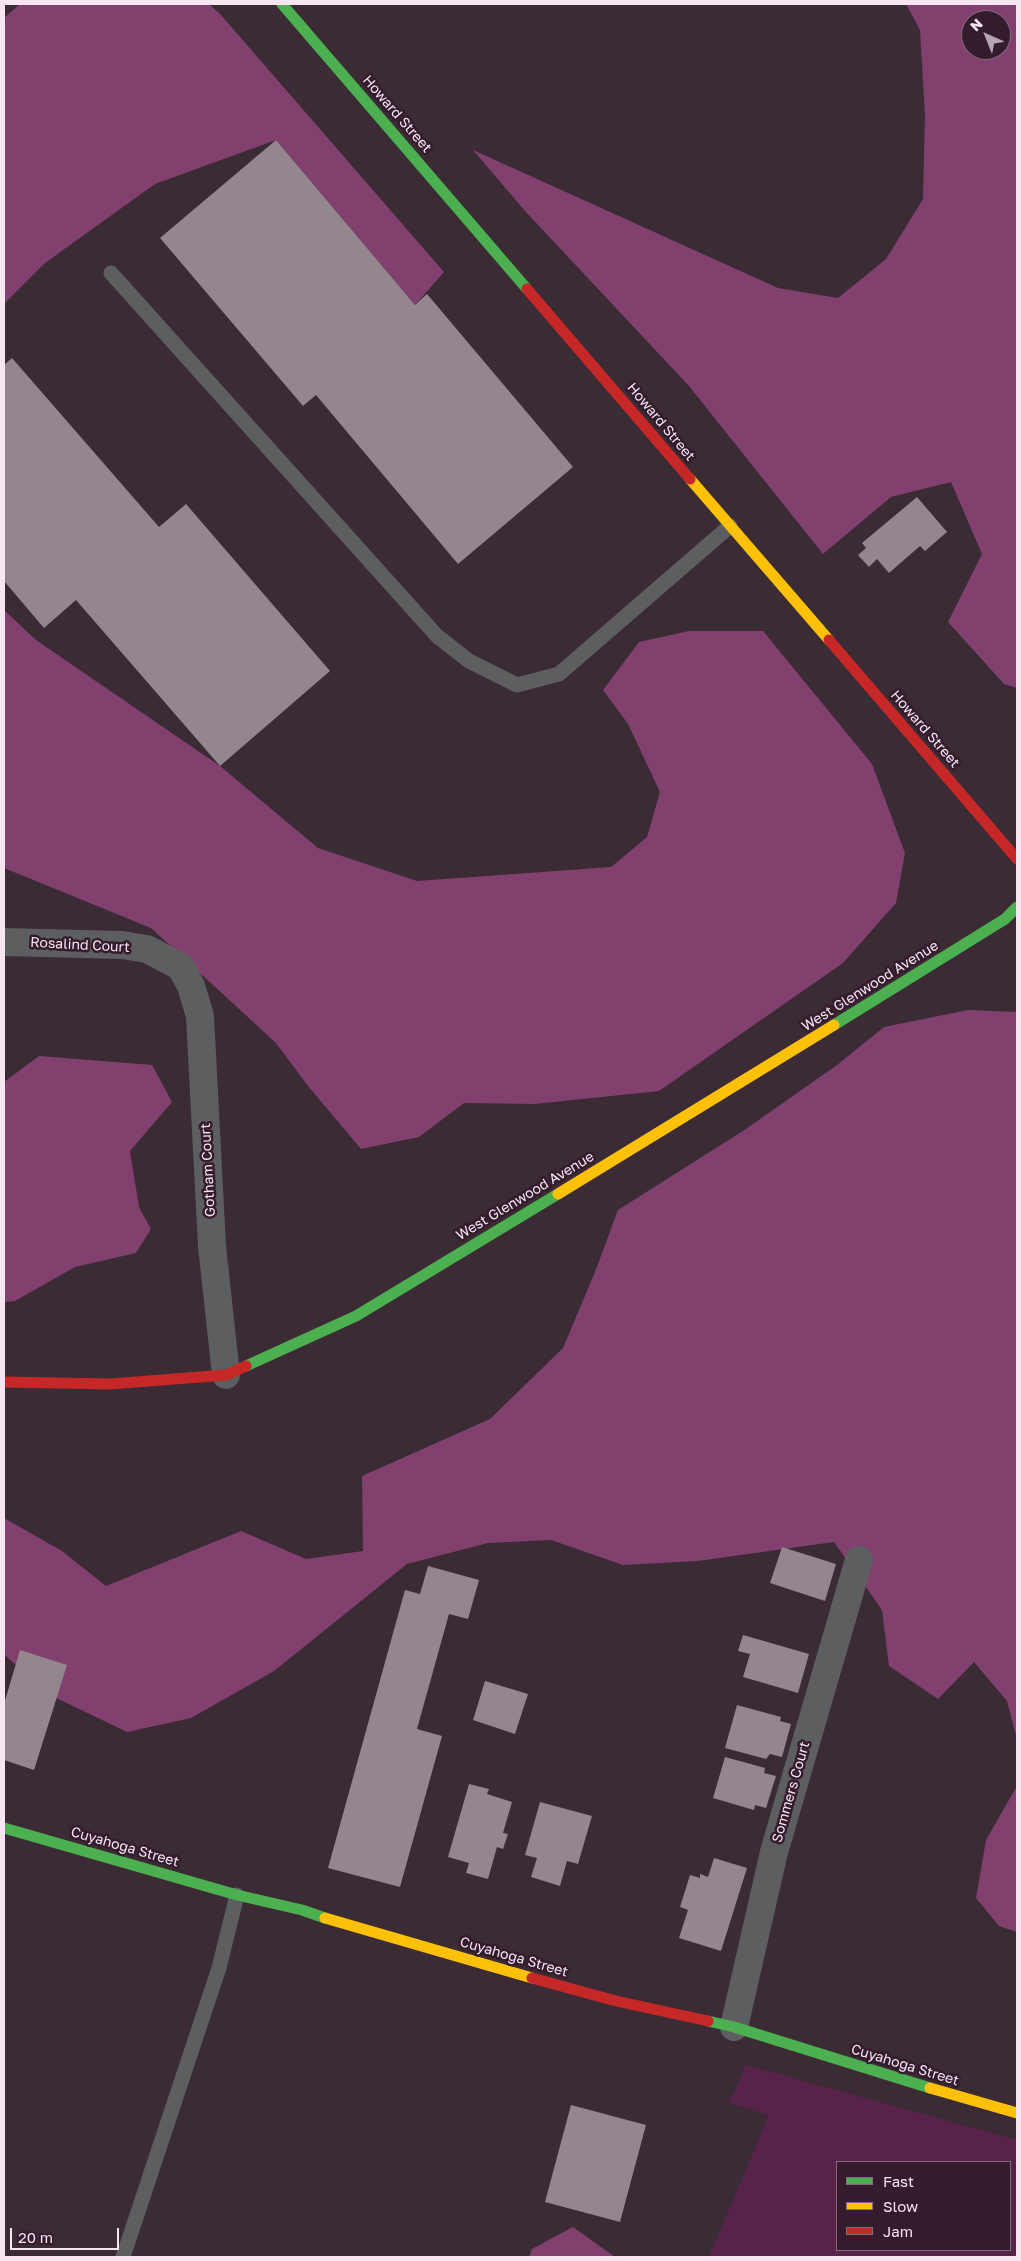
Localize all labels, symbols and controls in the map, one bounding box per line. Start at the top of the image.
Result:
north arrow [961,10,1011,60]
text: N [966,15,986,34]
street label: Howard Street [359,72,435,156]
street label: Howard Street [623,380,699,464]
street label: Howard Street [887,687,963,771]
street label: Rosalind Court [30,934,130,956]
street label: West Glenwood Avenue [799,937,941,1035]
street label: Gotham Court [197,1123,219,1217]
street label: West Glenwood Avenue [453,1148,597,1244]
street label: Sommers Court [769,1740,813,1844]
street label: Cuyahoga Street [69,1824,181,1870]
street label: Cuyahoga Street [458,1934,570,1980]
street label: Cuyahoga Street [849,2041,961,2089]
legend [836,2161,1011,2251]
text: Fast [883,2172,914,2190]
text: Slow [883,2197,918,2215]
scale bar [12,2218,121,2250]
text: Jam [883,2222,913,2240]
text: 20 m [18,2228,53,2246]

